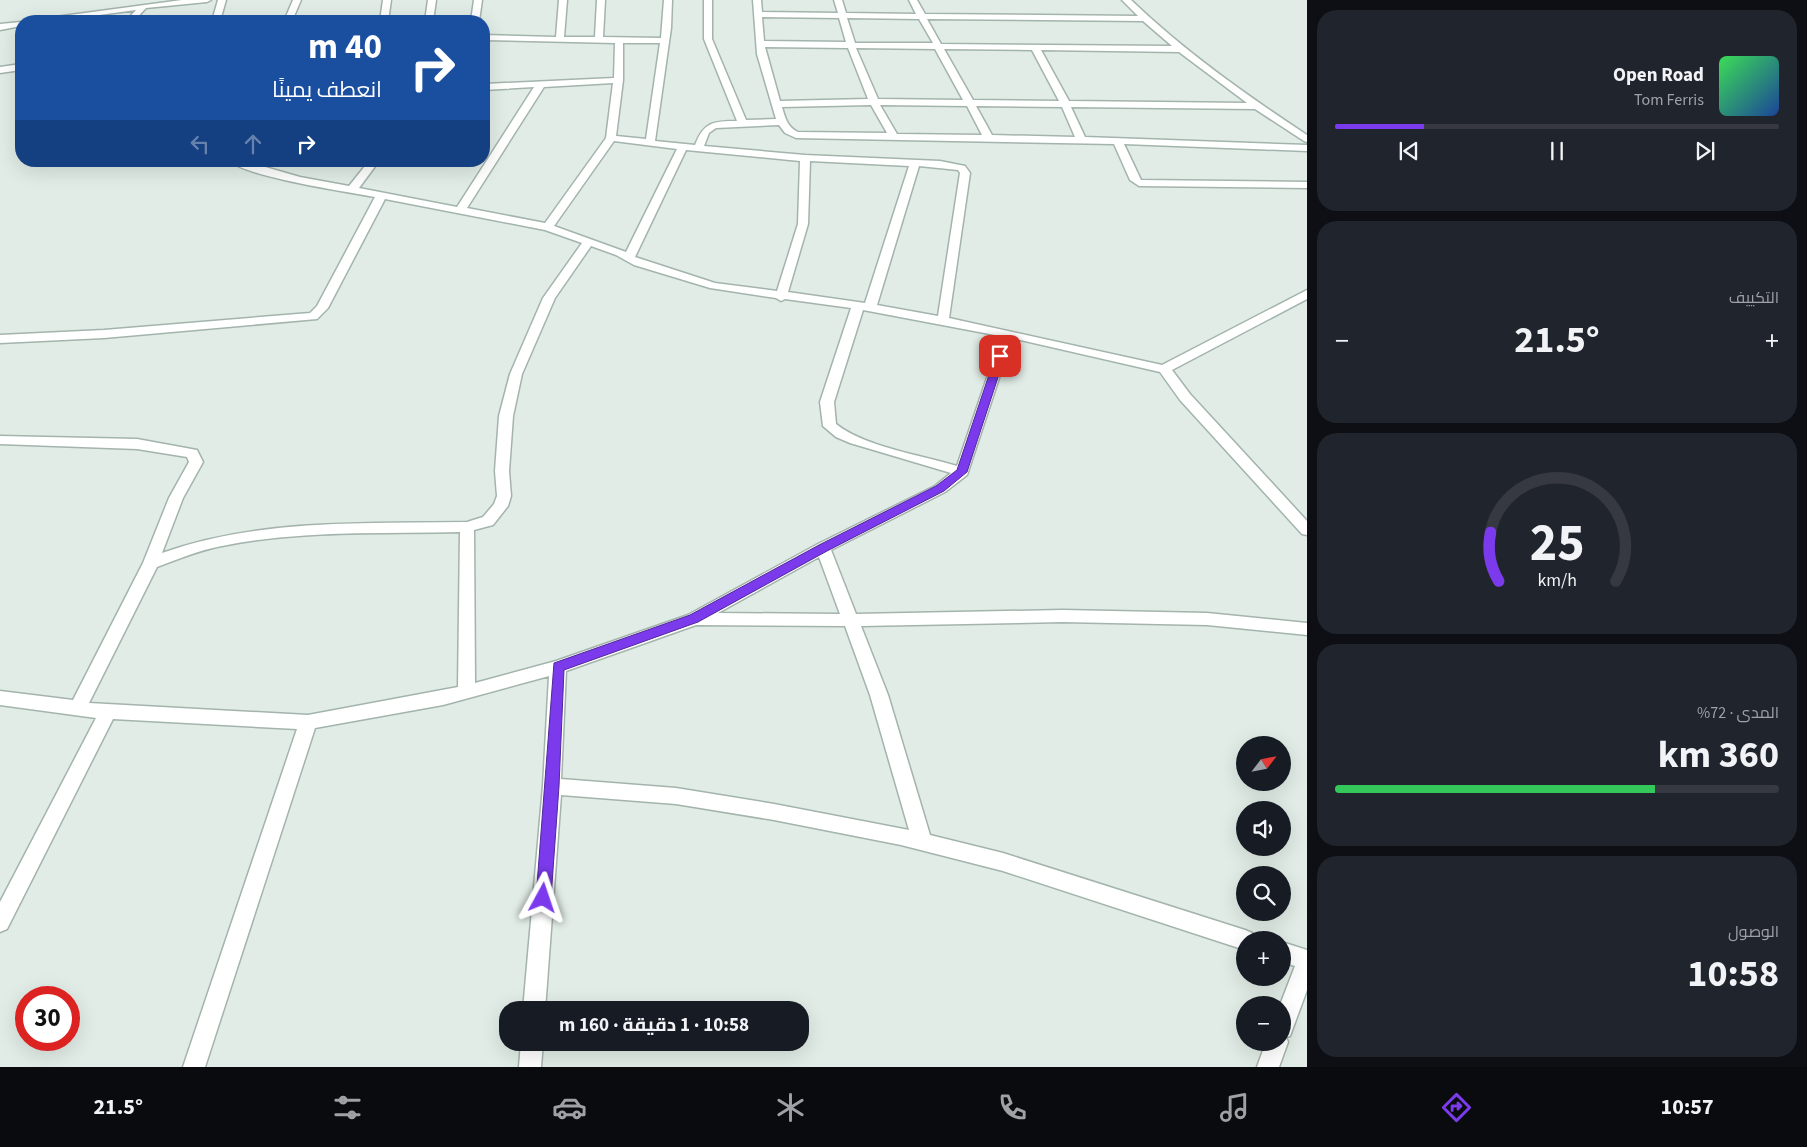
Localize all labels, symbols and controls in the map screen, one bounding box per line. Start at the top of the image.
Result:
text: 40 m [308,22,382,72]
icon: right [400,35,465,100]
text: Open Road [1613,62,1704,89]
text: انعطف يمينًا [272,74,382,106]
text: Tom Ferris [1634,89,1704,111]
icon: left [186,130,214,158]
icon: ahead [239,130,267,158]
icon: right [292,130,320,158]
icon: previous [1395,137,1423,165]
icon: pause [1543,137,1571,165]
icon: next [1691,137,1719,165]
text: التكييف [1729,287,1779,309]
text: 21.5° [1514,313,1600,367]
text: − [1335,321,1349,361]
text: + [1765,321,1779,361]
pin [979,335,1021,377]
icon: arrive [986,342,1014,370]
text: 25 [1530,507,1584,581]
text: km/h [1537,568,1577,593]
text: المدى · 72% [1697,702,1779,724]
text: 360 km [1658,728,1779,782]
north arrow [1236,736,1291,791]
map controls [1236,736,1291,1051]
button: sound [1236,801,1291,856]
button: search [1236,866,1291,921]
position arrow [516,871,568,923]
text: الوصول [1728,921,1779,943]
button: + [1236,931,1291,986]
text: 10:58 [1687,947,1779,1001]
speed limit sign: 30 [15,986,80,1051]
button: − [1236,996,1291,1051]
text: 10:58 · 1 دقيقة · 160 m [559,1012,749,1039]
icon: filters [330,1090,365,1125]
icon: car [552,1090,587,1125]
icon: climate [773,1090,808,1125]
icon: phone [995,1090,1030,1125]
icon: music [1217,1090,1252,1125]
icon: directions [1439,1090,1474,1125]
text: 21.5° [93,1091,143,1123]
text: 10:57 [1661,1091,1714,1123]

